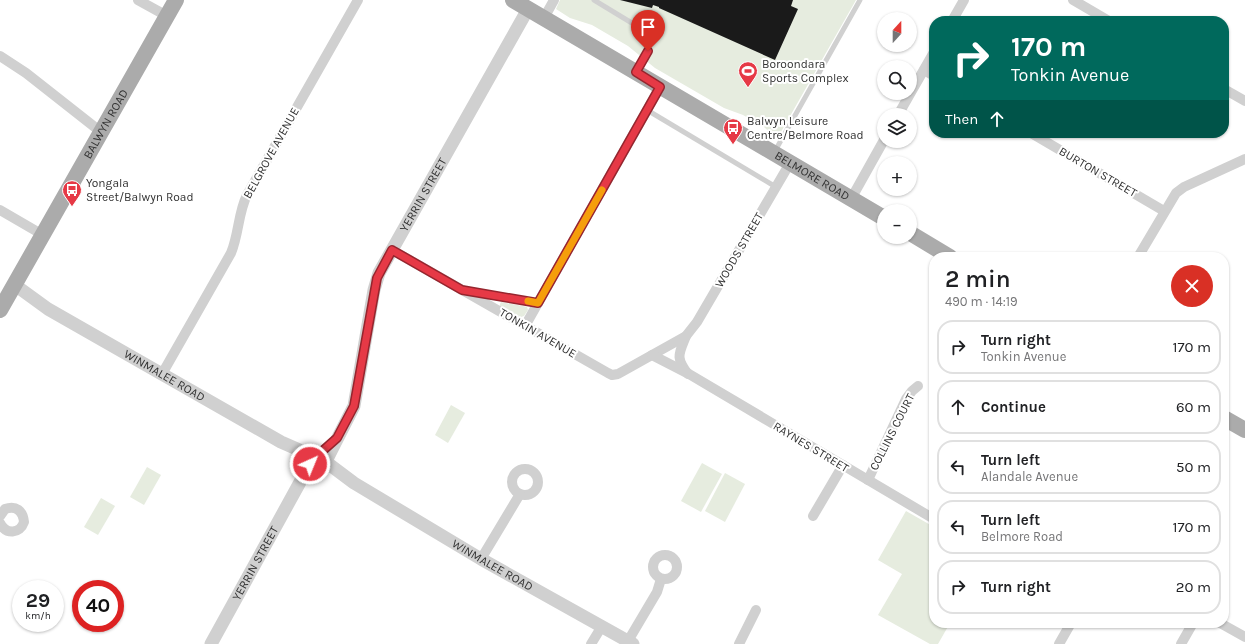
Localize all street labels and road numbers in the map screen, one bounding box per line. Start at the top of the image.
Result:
street label: BALWYN ROAD [80,87,131,161]
street label: BELGROVE AVENUE [240,105,302,201]
street label: BURTON STREET [1057,144,1139,200]
street label: BELMORE ROAD [772,148,852,203]
street label: YERRIN STREET [397,155,450,234]
street label: WOODS STREET [712,210,766,290]
street label: TONKIN AVENUE [497,305,579,361]
street label: WINMALEE ROAD [121,347,208,404]
street label: COLLINS COURT [867,391,917,473]
street label: RAYNES STREET [771,419,851,475]
street label: YERRIN STREET [229,524,281,603]
street label: WINMALEE ROAD [449,536,536,594]

